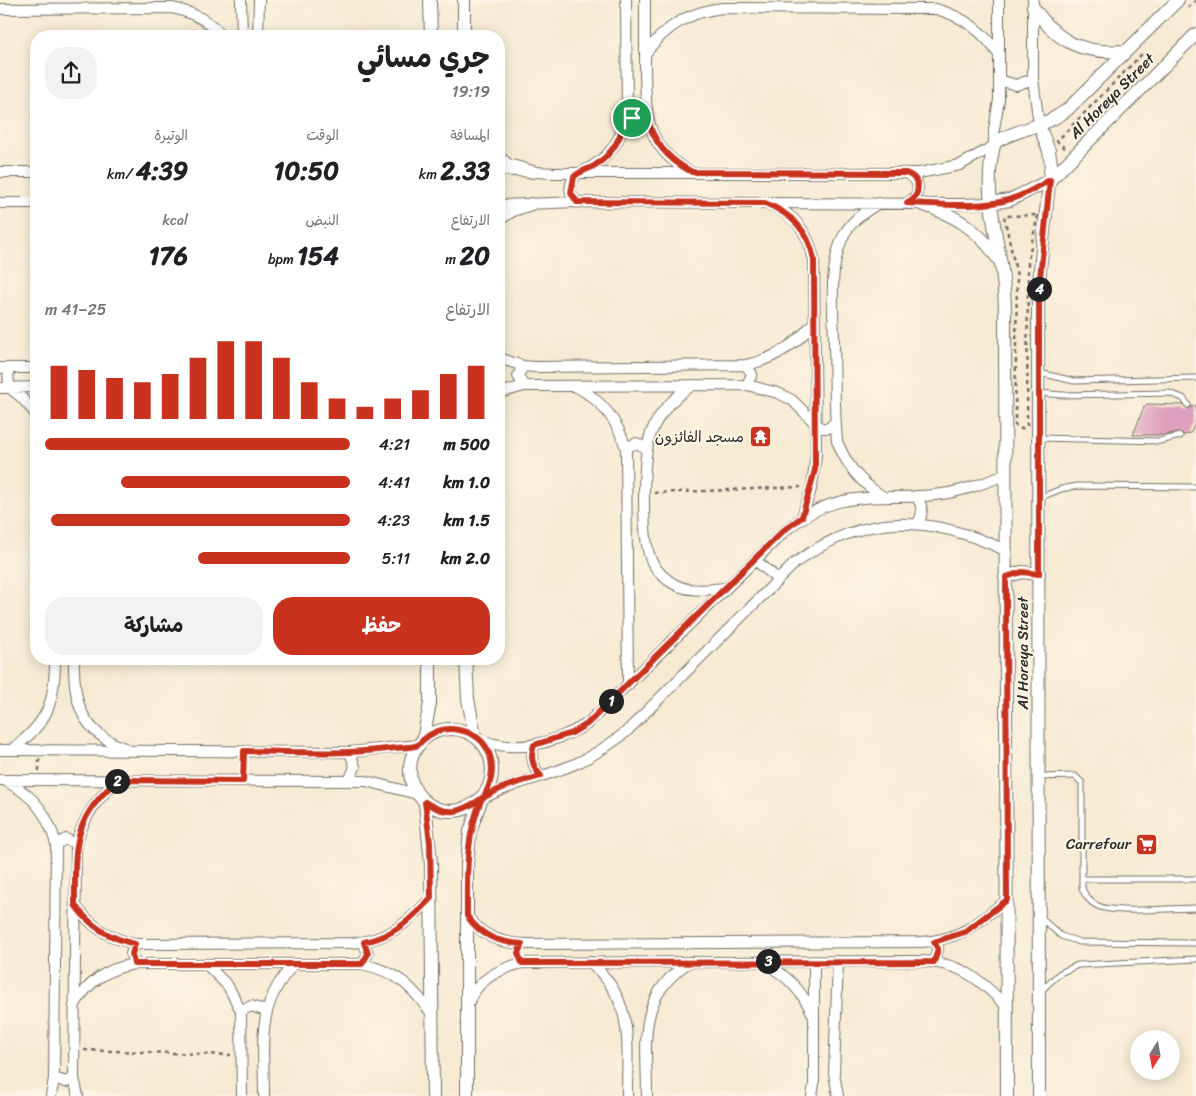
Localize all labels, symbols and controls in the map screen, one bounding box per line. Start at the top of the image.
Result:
text: جري مسائي [357,33,490,82]
street label: Al Horeya Street [1062,46,1162,146]
button: share [45,47,97,99]
text: 19:19 [452,77,490,106]
pin [611,97,653,139]
icon: arrive [618,104,646,132]
text: الوتيرة [154,123,188,148]
text: الوقت [306,123,339,148]
text: المسافة [450,123,490,148]
text: 4:39 [136,148,188,193]
text: 10:50 [274,148,339,193]
text: 2.33 [441,148,490,193]
text: /km [107,162,136,187]
text: km [419,162,441,187]
text: kcal [163,208,188,233]
text: النبض [306,208,339,233]
text: الارتفاع [451,208,490,233]
text: 176 [149,233,188,278]
text: 154 [297,233,339,278]
text: 20 [460,233,490,278]
text: bpm [268,247,297,272]
text: m [445,247,460,272]
pin: 4 [1026,276,1052,302]
text: 4 [1035,277,1044,302]
text: 25–41 m [45,295,106,324]
text: الارتفاع [445,295,490,324]
place label: مسجد الفائزون [655,424,744,450]
temple icon: مسجد الفائزون [748,425,772,449]
text: 4:21 [379,430,410,459]
text: 500 m [444,430,490,459]
text: 4:41 [378,468,410,497]
text: 1.0 km [443,468,490,497]
text: 4:23 [377,506,410,535]
text: 1.5 km [444,506,490,535]
text: 5:11 [382,544,410,573]
text: 2.0 km [441,544,490,573]
street label: Al Horeya Street [1010,596,1036,710]
button: مشاركة [45,597,263,655]
button: حفظ [273,597,490,655]
pin: 1 [598,688,624,714]
text: 1 [608,689,615,714]
pin: 2 [104,768,130,794]
text: 2 [113,769,122,794]
place label: Carrefour [1066,831,1132,857]
supermarket icon: Carrefour [1135,832,1159,856]
pin: 3 [756,948,780,974]
text: 3 [765,949,772,974]
north arrow [1130,1030,1180,1080]
map controls [1130,1030,1180,1080]

